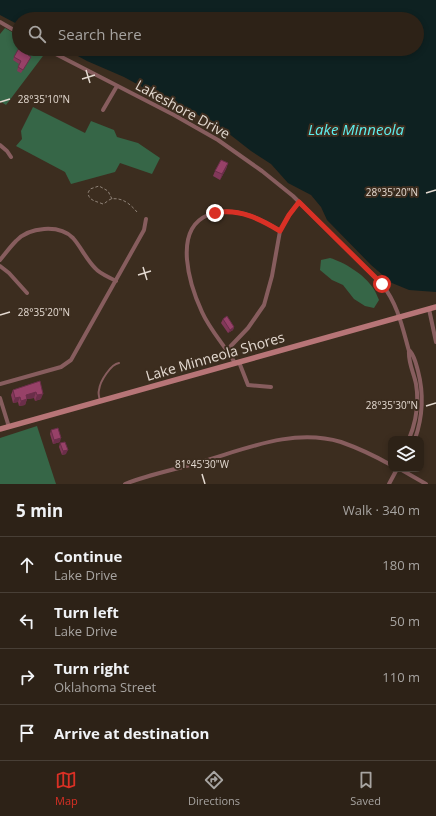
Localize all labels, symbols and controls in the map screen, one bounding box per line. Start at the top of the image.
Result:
search box [12,12,424,56]
icon: search [26,23,48,45]
text: Search here [58,24,142,44]
street label: Lakeshore Drive [132,75,234,143]
text: 28°35'10"N [18,92,70,106]
water label: Lake Minneola [308,119,405,139]
text: 28°35'20"N [366,185,418,199]
route end [206,204,224,222]
route start [373,275,391,293]
text: 28°35'20"N [18,305,70,319]
street label: Lake Minneola Shores [143,327,287,385]
text: 28°35'30"N [366,398,418,412]
map controls [388,436,424,472]
button: layers [388,436,424,472]
text: 81°45'30"W [175,457,230,471]
text: 5 min [16,499,63,522]
text: Walk · 340 m [343,501,420,519]
text: Continue [54,546,122,566]
icon: ahead [16,554,38,576]
text: 180 m [382,556,420,574]
text: Lake Drive [54,566,117,584]
text: Turn left [54,602,119,622]
icon: left [16,610,38,632]
text: 50 m [390,612,420,630]
text: Lake Drive [54,622,117,640]
text: Turn right [54,658,129,678]
icon: right [16,666,38,688]
text: 110 m [382,668,420,686]
text: Oklahoma Street [54,678,156,696]
icon: arrive [16,722,38,744]
text: Arrive at destination [54,723,209,743]
tab: Map [55,769,78,808]
tab: Directions [188,769,240,808]
tab: Saved [350,769,381,808]

